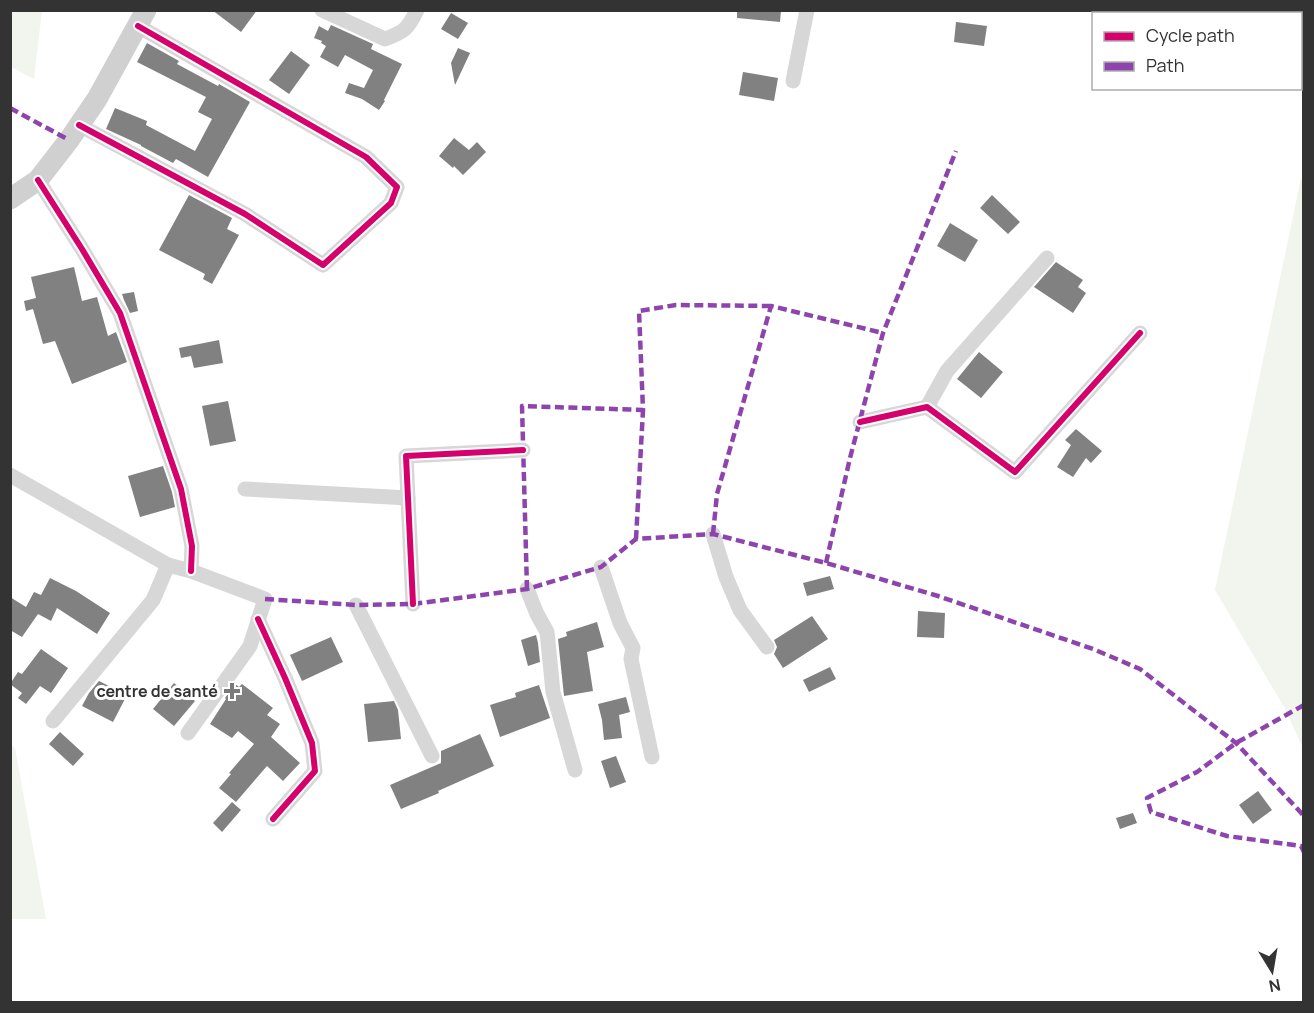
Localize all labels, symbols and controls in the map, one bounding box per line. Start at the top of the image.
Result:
legend [1092,12,1302,90]
text: Cycle path [1146,23,1235,47]
text: Path [1146,53,1184,77]
place label: centre de santé [96,680,218,702]
marker: centre de santé [223,682,241,700]
north arrow [1242,941,1302,1001]
text: N [1267,974,1283,998]

